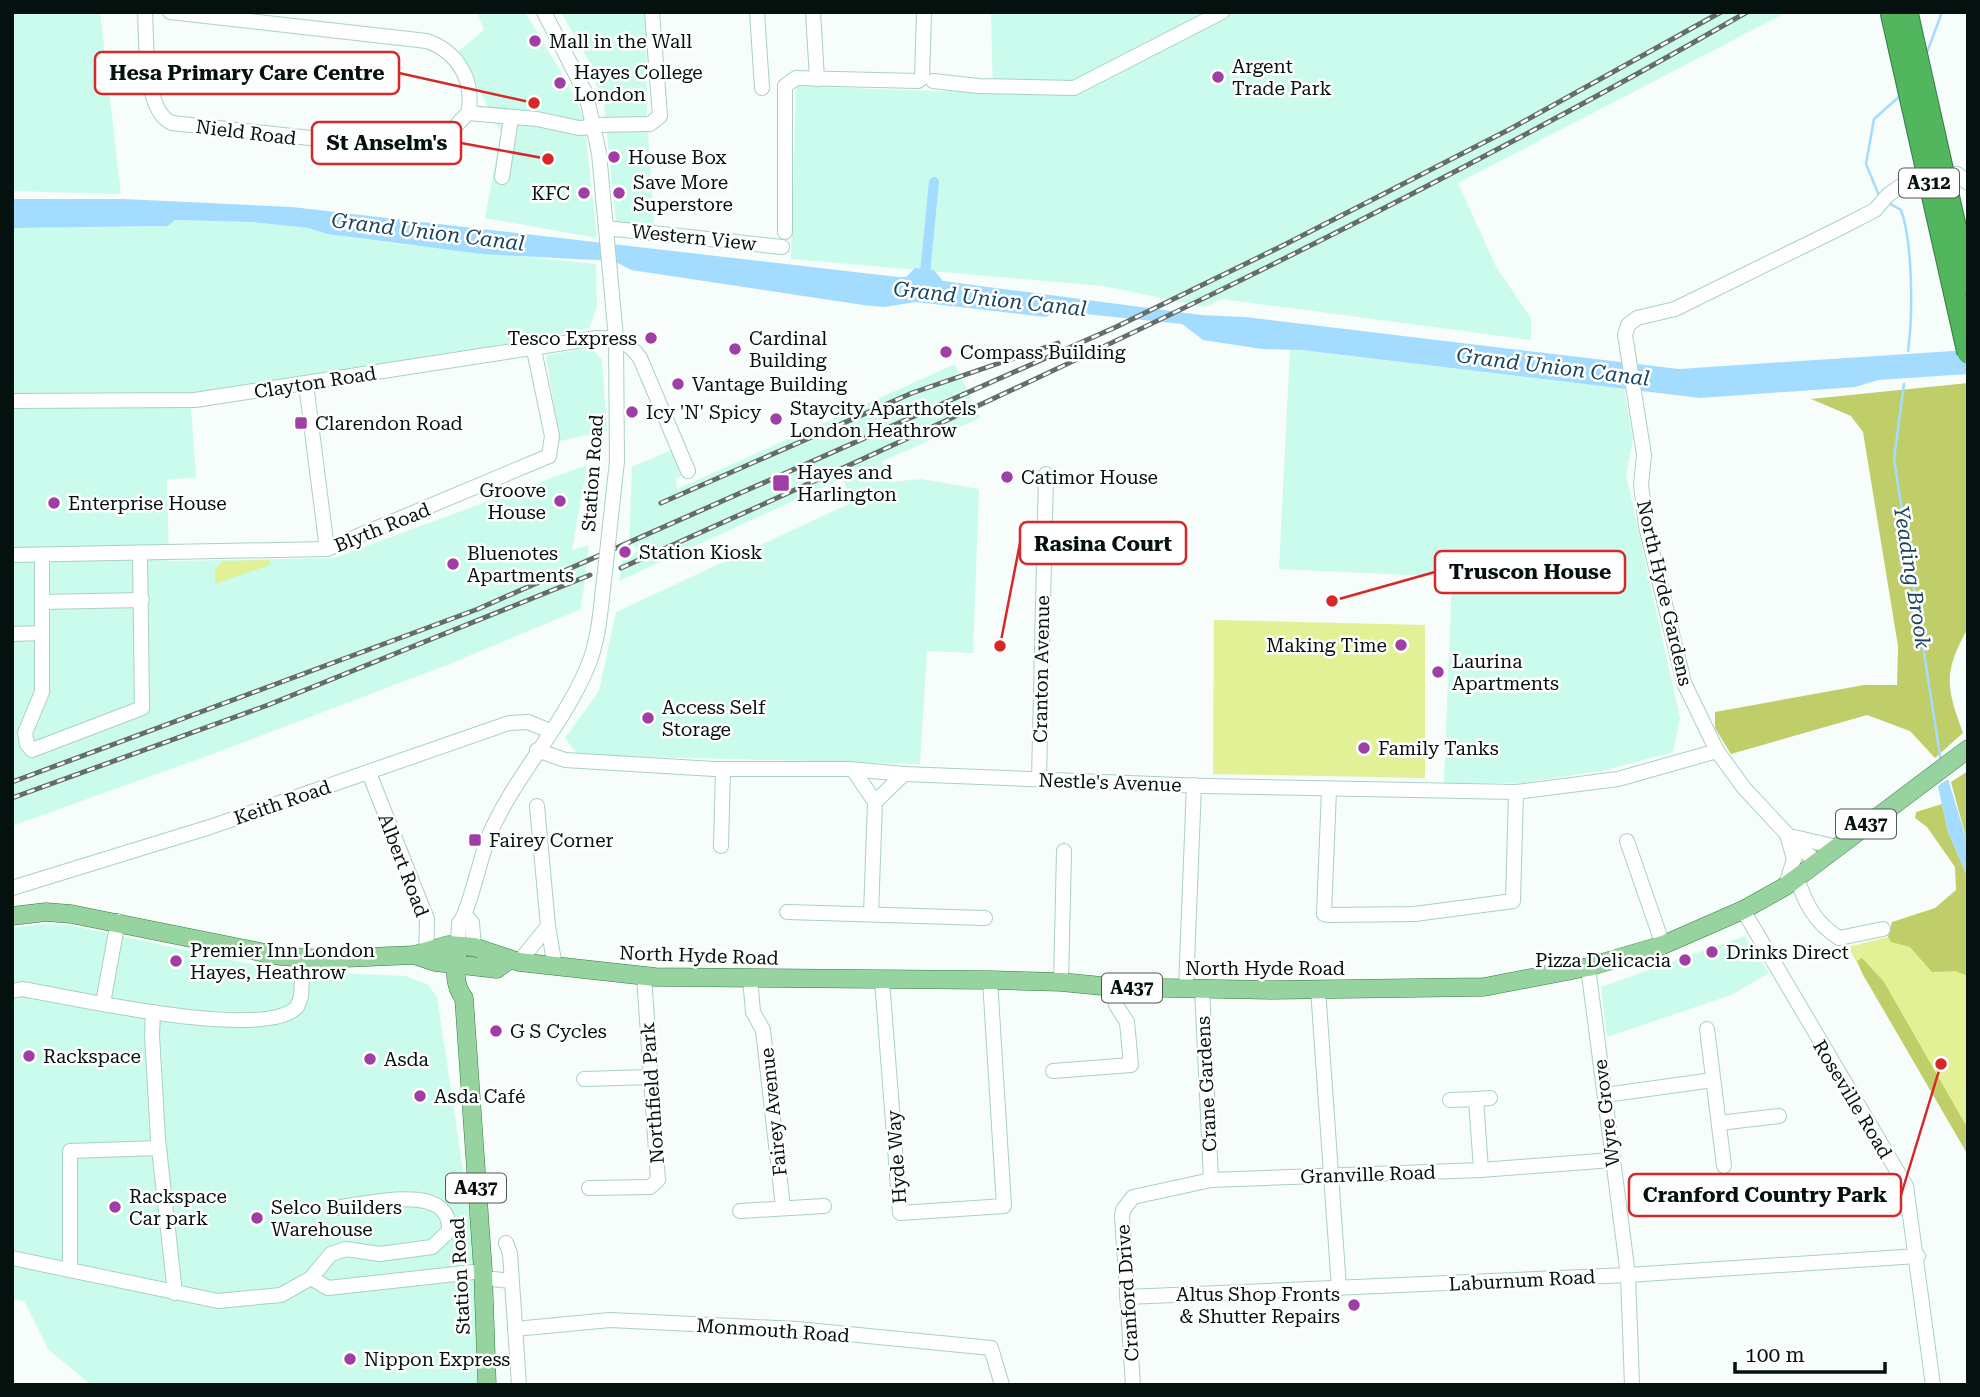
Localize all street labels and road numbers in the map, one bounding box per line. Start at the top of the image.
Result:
street label: Nield Road [194,115,297,150]
road number: A312 [1899,168,1959,198]
street label: Western View [630,220,758,256]
street label: Clayton Road [252,361,378,404]
street label: Station Road [577,414,608,532]
street label: Blyth Road [331,498,433,557]
street label: North Hyde Gardens [1632,498,1697,688]
street label: Cranton Avenue [1029,595,1054,743]
street label: Nestle's Avenue [1038,769,1182,796]
street label: Keith Road [231,775,334,830]
street label: Albert Road [373,810,434,920]
road number: A437 [1836,810,1896,838]
street label: North Hyde Road [619,941,779,970]
street label: North Hyde Road [1185,957,1345,980]
road number: A437 [1102,973,1162,1002]
street label: Crane Gardens [1191,1015,1222,1152]
street label: Northfield Park [636,1021,669,1165]
street label: Roseville Road [1808,1036,1897,1163]
street label: Fairey Avenue [755,1047,792,1177]
street label: Wyre Grove [1589,1058,1624,1168]
street label: Hyde Way [882,1109,911,1204]
street label: Granville Road [1300,1161,1436,1188]
road number: A437 [446,1174,506,1203]
street label: Station Road [446,1217,475,1335]
street label: Cranford Drive [1111,1224,1144,1362]
street label: Laburnum Road [1448,1265,1596,1296]
street label: Monmouth Road [696,1314,850,1347]

